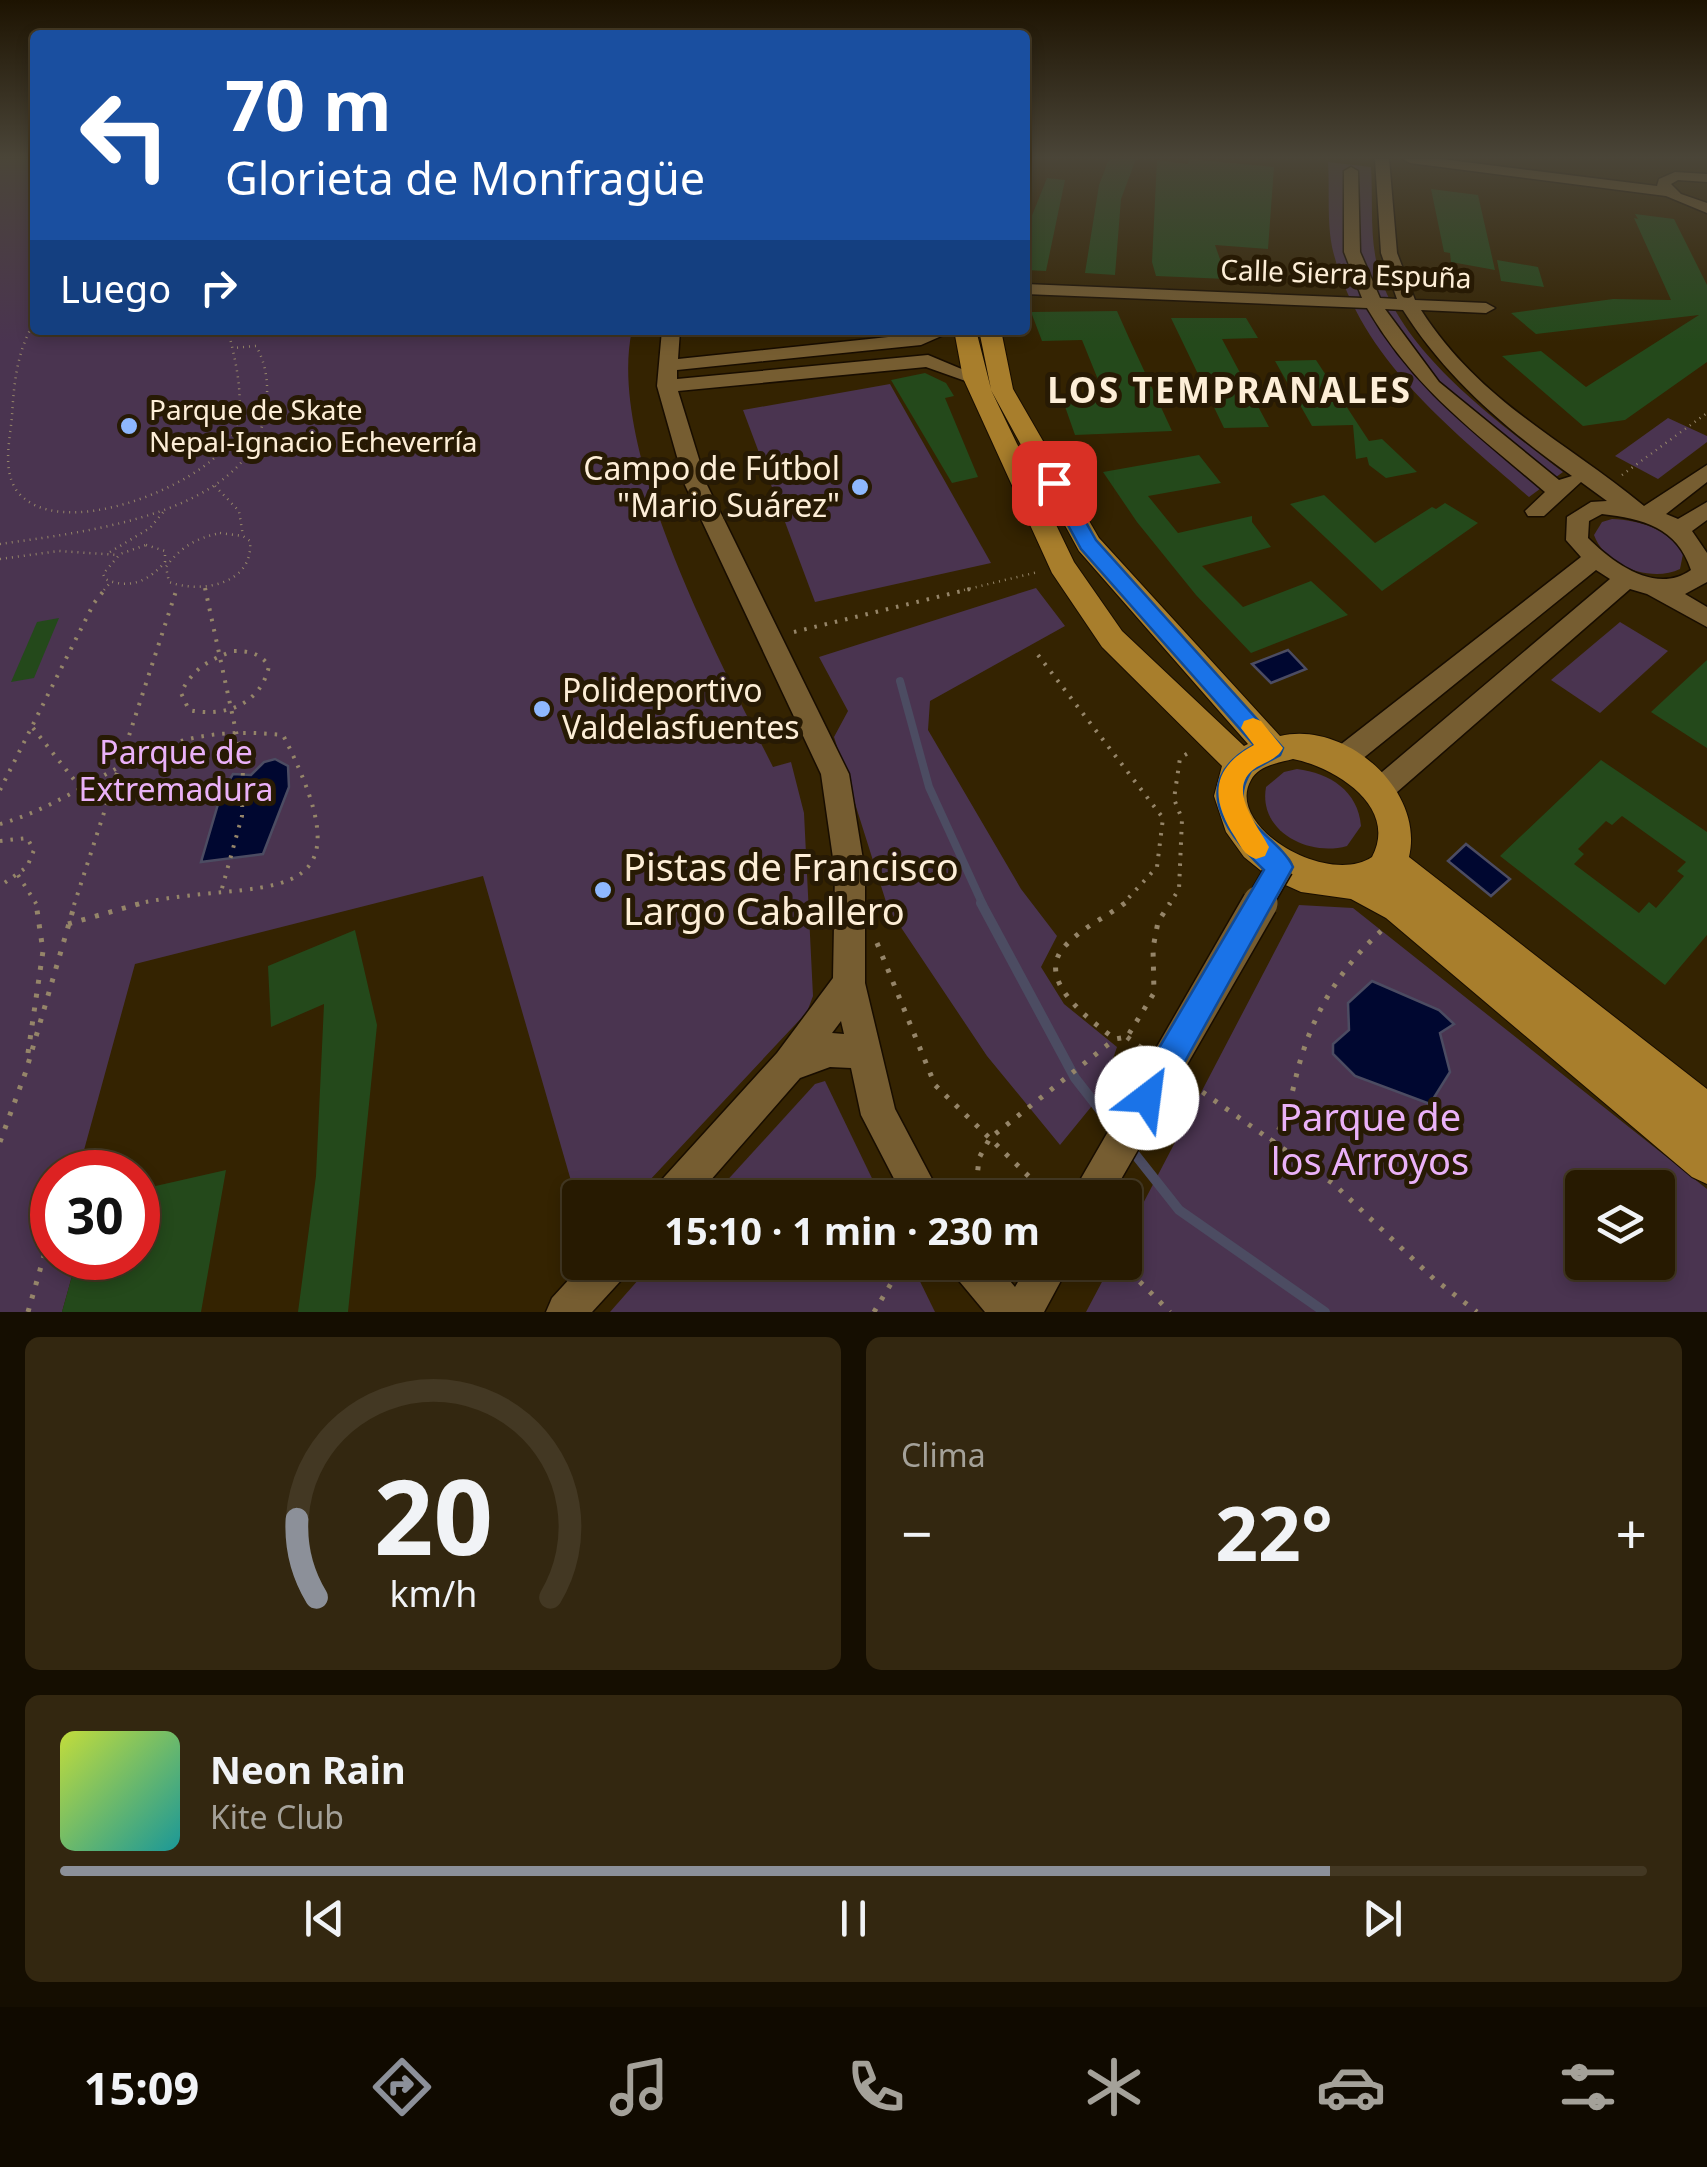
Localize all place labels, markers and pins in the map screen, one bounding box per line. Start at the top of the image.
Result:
place label: Parque de Skate Nepal-Ignacio Echeverría [149,390,477,460]
marker: Parque de Skate Nepal-Ignacio Echeverría [118,415,140,437]
pin [1012,441,1097,526]
place label: Campo de Fútbol "Mario Suárez" [583,446,840,526]
marker: Campo de Fútbol "Mario Suárez" [849,476,871,498]
place label: Polideportivo Valdelasfuentes [562,668,800,748]
marker: Polideportivo Valdelasfuentes [531,698,553,720]
place label: Pistas de Francisco Largo Caballero [623,840,959,936]
marker: Pistas de Francisco Largo Caballero [592,879,614,901]

